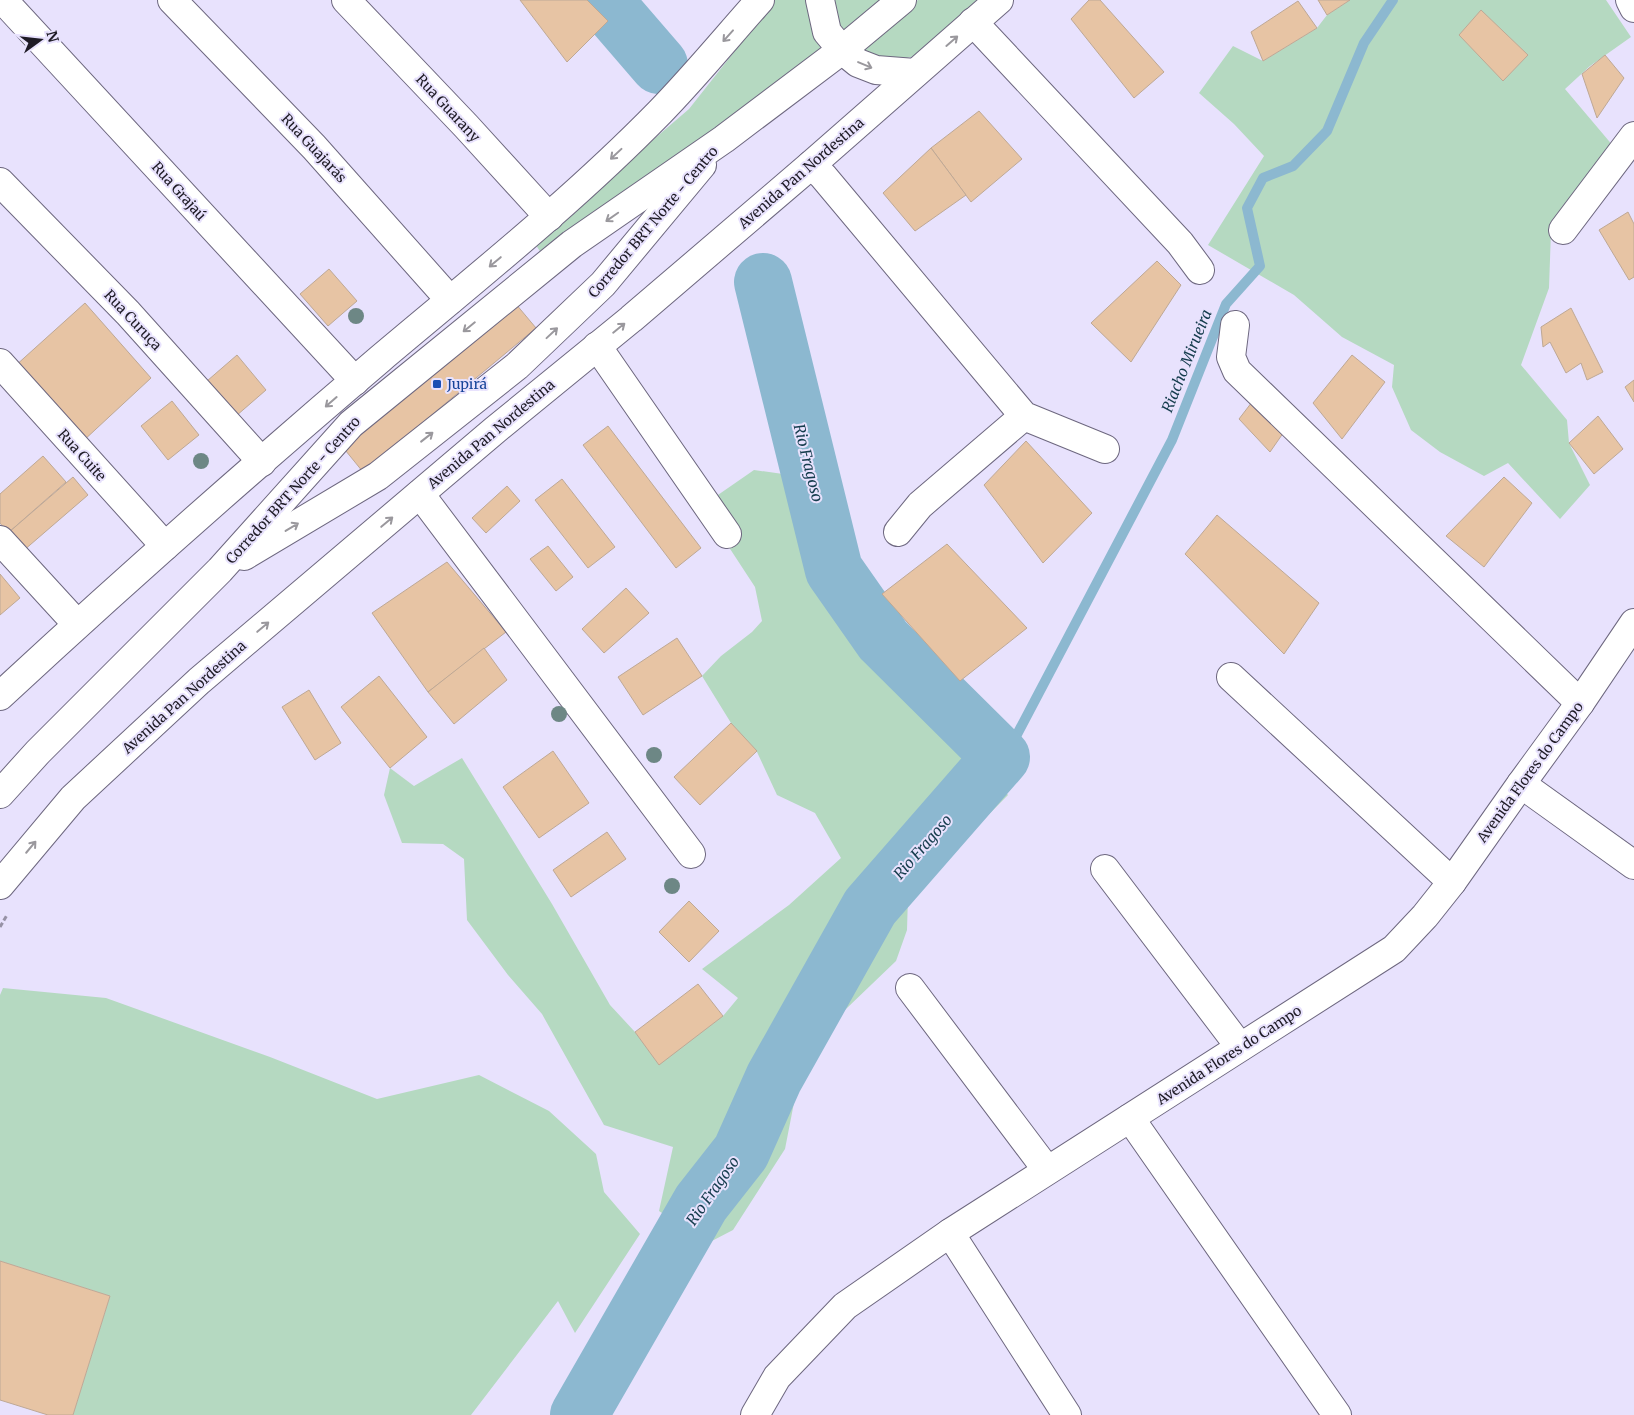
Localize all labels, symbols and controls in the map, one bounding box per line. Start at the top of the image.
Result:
north arrow [15,15,65,65]
text: N [42,29,63,44]
one-way arrow [722,30,734,43]
one-way arrow [945,35,958,46]
one-way arrow [857,61,872,71]
street label: Rua Guarany [412,70,485,146]
street label: Rua Guajarás [278,110,351,186]
street label: Avenida Pan Nordestina [734,113,868,233]
street label: Corredor BRT Norte - Centro [584,143,722,301]
one-way arrow [609,148,622,160]
street label: Rua Grajaú [148,158,210,224]
one-way arrow [605,212,619,222]
one-way arrow [489,257,502,268]
street label: Rua Curuça [100,286,166,354]
water label: Riacho Mirueira [1157,307,1216,415]
one-way arrow [463,321,476,332]
one-way arrow [612,323,625,334]
one-way arrow [546,327,558,339]
street label: Avenida Pan Nordestina [423,375,559,493]
place label: Jupirá [446,375,488,393]
marker: Jupirá [431,378,443,390]
one-way arrow [325,396,338,408]
street label: Corredor BRT Norte - Centro [222,413,364,567]
water label: Rio Fragoso [790,422,827,504]
street label: Rua Cuite [54,425,110,485]
one-way arrow [420,432,433,443]
one-way arrow [380,516,393,528]
one-way arrow [285,522,299,532]
one-way arrow [256,621,269,633]
street label: Avenida Pan Nordestina [118,636,250,758]
street label: Avenida Flores do Campo [1472,698,1587,847]
water label: Rio Fragoso [889,810,956,883]
one-way arrow [26,841,37,854]
street label: Avenida Flores do Campo [1152,1001,1305,1109]
water label: Rio Fragoso [682,1153,743,1229]

